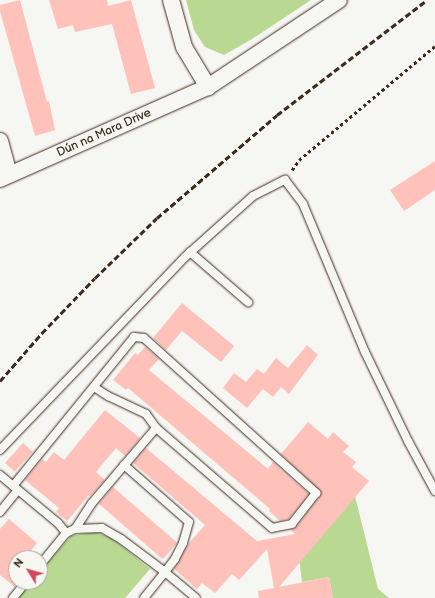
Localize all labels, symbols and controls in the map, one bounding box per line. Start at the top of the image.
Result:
street label: Dún na Mara Drive [55,106,153,160]
north arrow [8,550,48,590]
text: N [11,556,26,570]

